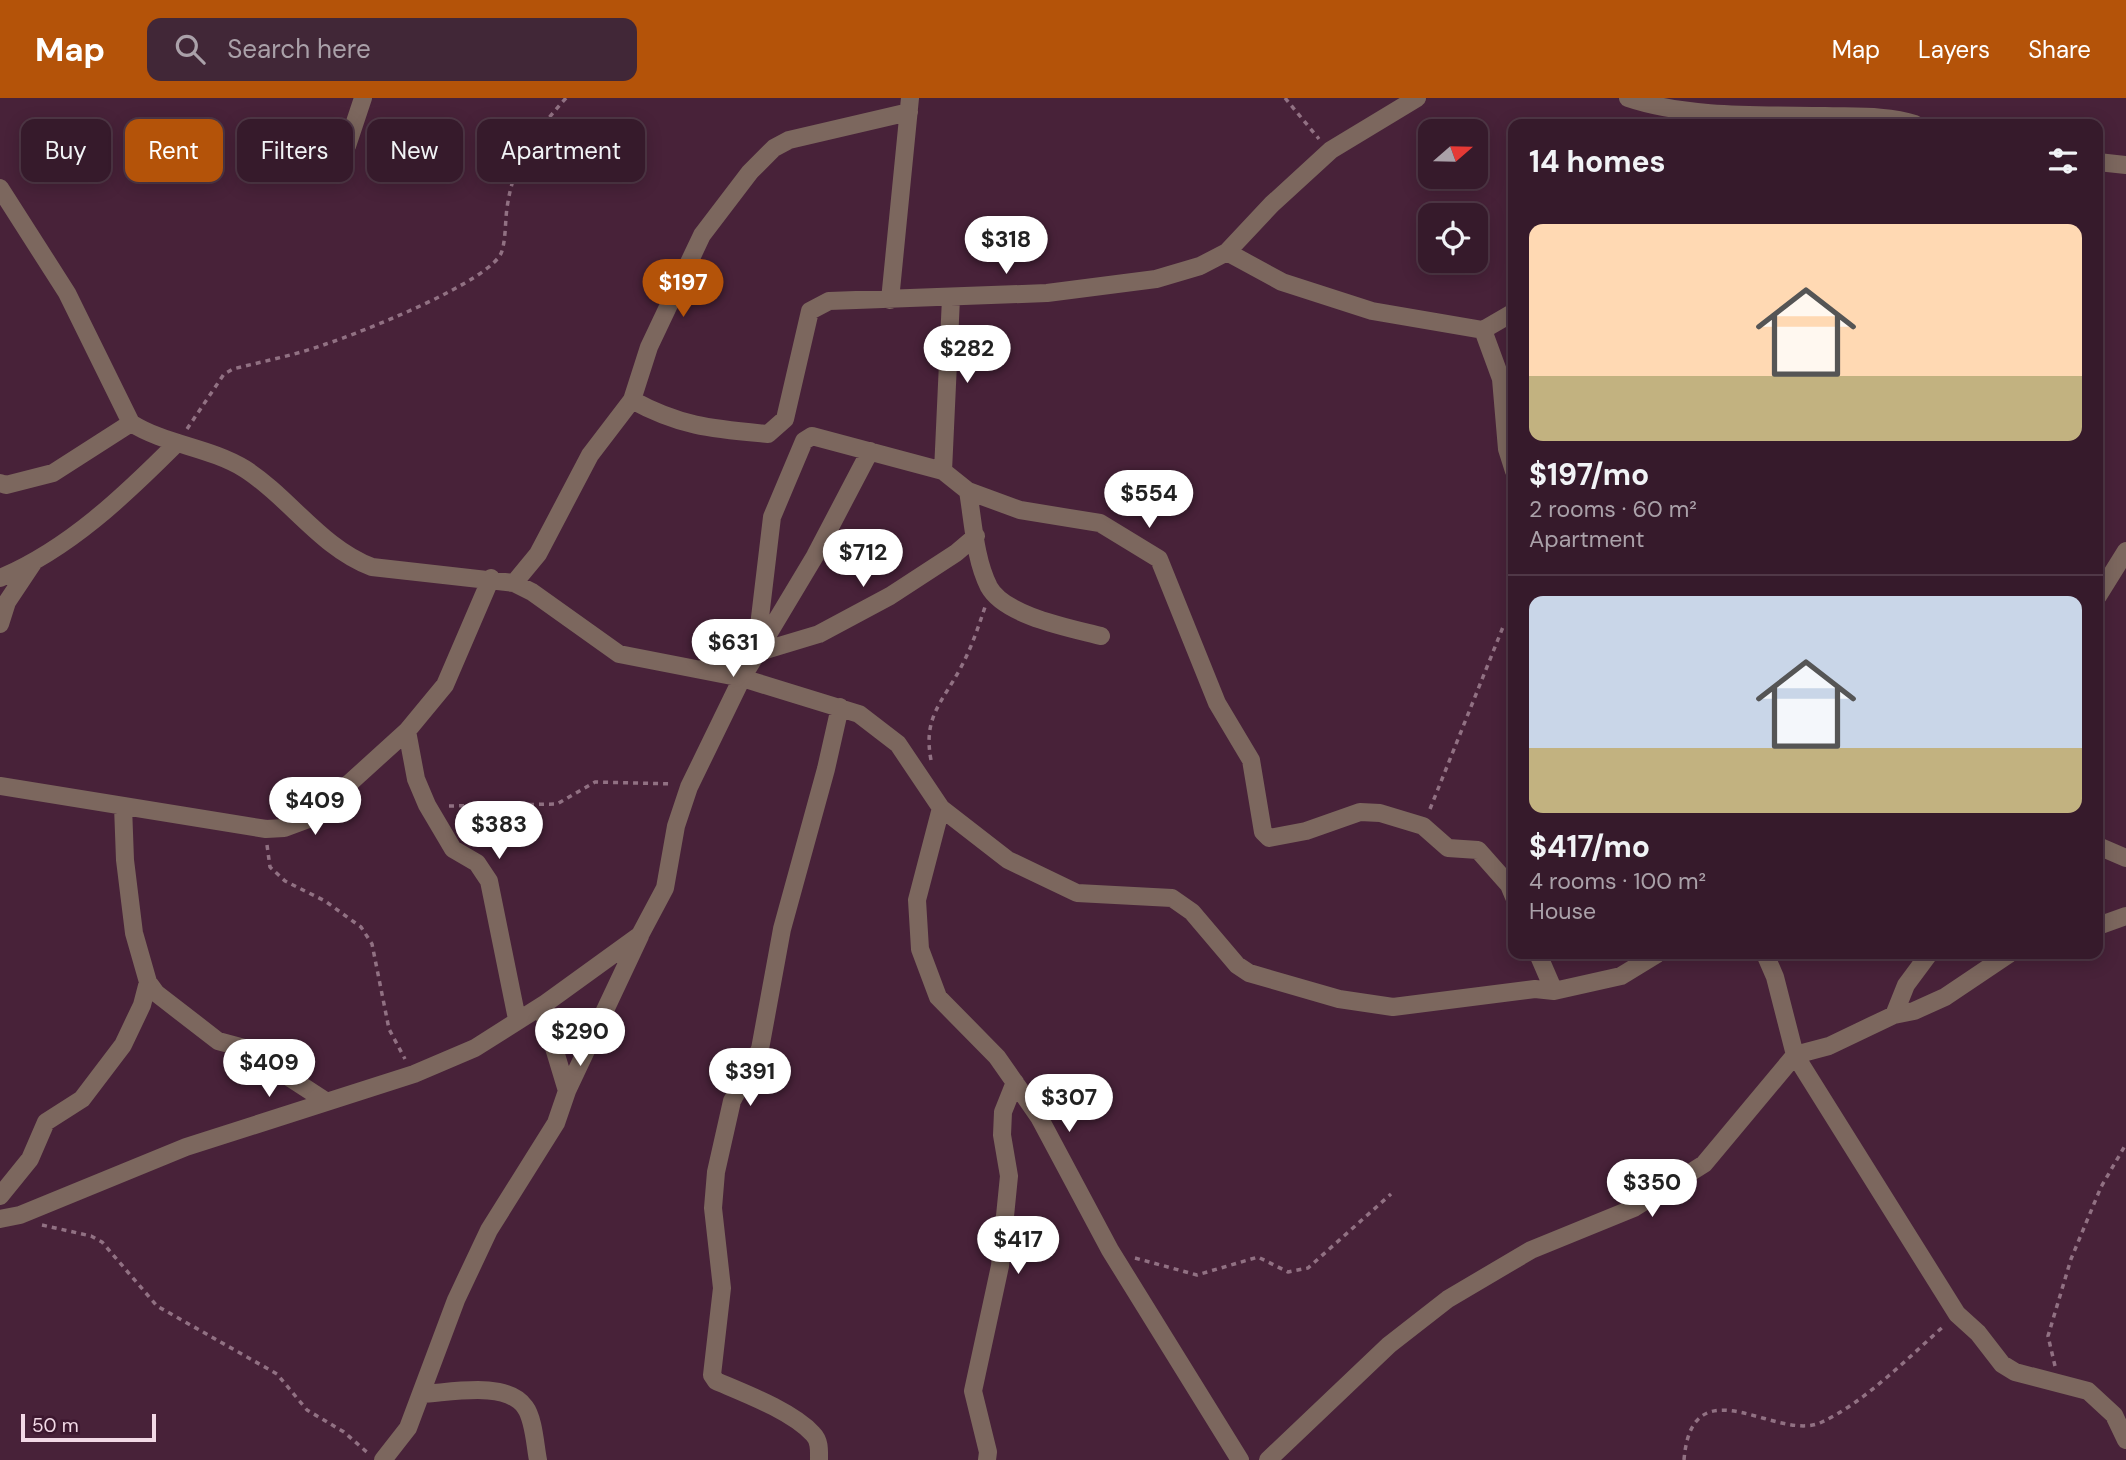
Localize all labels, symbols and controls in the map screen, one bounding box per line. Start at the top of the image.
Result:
search box [147,18,637,81]
text: Map [35,28,105,71]
icon: search [171,30,209,68]
text: Search here [227,32,371,66]
text: Map [1832,34,1880,65]
text: Layers [1918,34,1990,65]
text: Share [2028,34,2091,65]
chip: Buy [21,119,111,182]
chip: Rent [125,119,223,182]
chip: Filters [237,119,353,182]
chip: New [367,119,463,182]
chip: Apartment [477,119,645,182]
north arrow [1418,119,1488,189]
map controls [1418,119,1488,273]
text: 14 homes [1529,142,1666,181]
icon: filters [2044,142,2082,180]
button: locate [1418,203,1488,273]
pin: $318 [965,216,1047,276]
text: $318 [981,224,1031,254]
pin: $197 [642,260,724,319]
text: $197 [659,267,707,297]
icon: home [1743,269,1869,395]
pin: $282 [926,326,1008,385]
text: $282 [940,333,994,363]
text: $197/mo [1529,455,1649,494]
pin: $554 [1108,470,1190,530]
text: $554 [1120,478,1178,508]
text: 2 rooms · 60 m² [1529,494,1697,524]
text: Apartment [1529,524,1644,554]
pin: $712 [822,530,904,589]
text: $712 [839,537,887,567]
pin: $631 [692,620,774,679]
text: $631 [708,627,758,657]
icon: home [1743,641,1869,767]
pin: $409 [274,778,356,837]
text: $409 [285,785,345,815]
pin: $383 [458,802,540,861]
text: $383 [471,809,527,839]
text: $417/mo [1529,827,1650,866]
text: 4 rooms · 100 m² [1529,866,1706,896]
text: House [1529,896,1596,926]
pin: $290 [539,1009,621,1068]
text: $290 [551,1016,609,1046]
pin: $409 [228,1040,310,1099]
text: $409 [239,1047,299,1077]
pin: $391 [709,1048,791,1108]
text: $391 [725,1056,775,1086]
pin: $307 [1028,1074,1110,1134]
text: $307 [1041,1082,1097,1112]
pin: $350 [1611,1160,1693,1219]
text: $350 [1623,1167,1681,1197]
pin: $417 [977,1216,1059,1276]
text: $417 [993,1224,1043,1254]
scale bar [21,1411,156,1443]
text: 50 m [32,1413,79,1438]

